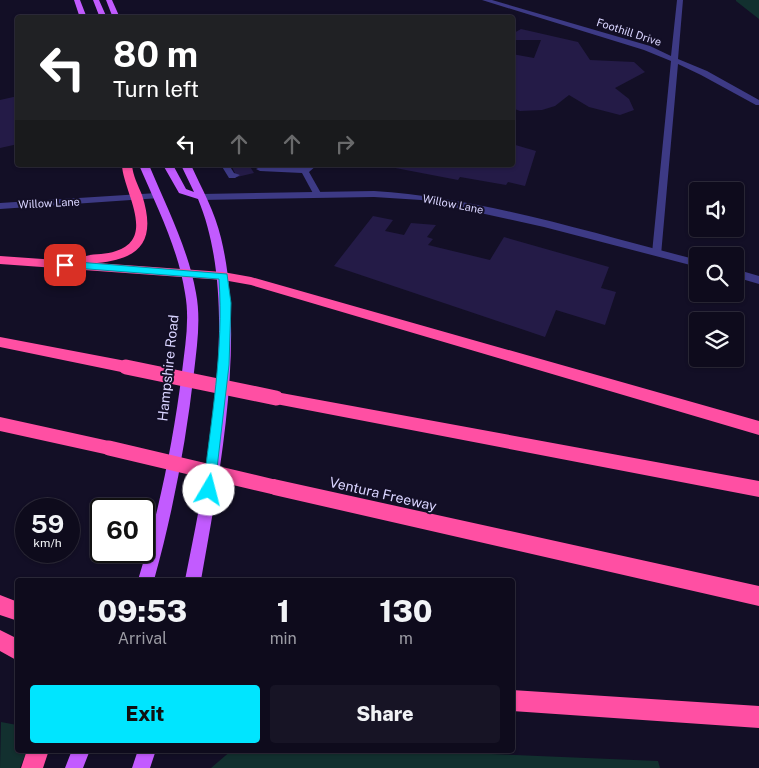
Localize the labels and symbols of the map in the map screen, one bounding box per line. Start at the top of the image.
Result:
street label: Foothill Drive [595,16,663,48]
street label: Willow Lane [422,192,484,216]
street label: Willow Lane [18,195,80,211]
pin [44,244,86,286]
street label: Hampshire Road [154,314,182,422]
position arrow [182,463,234,515]
street label: Ventura Freeway [328,474,439,514]
speed limit sign: 60 [90,498,155,563]

